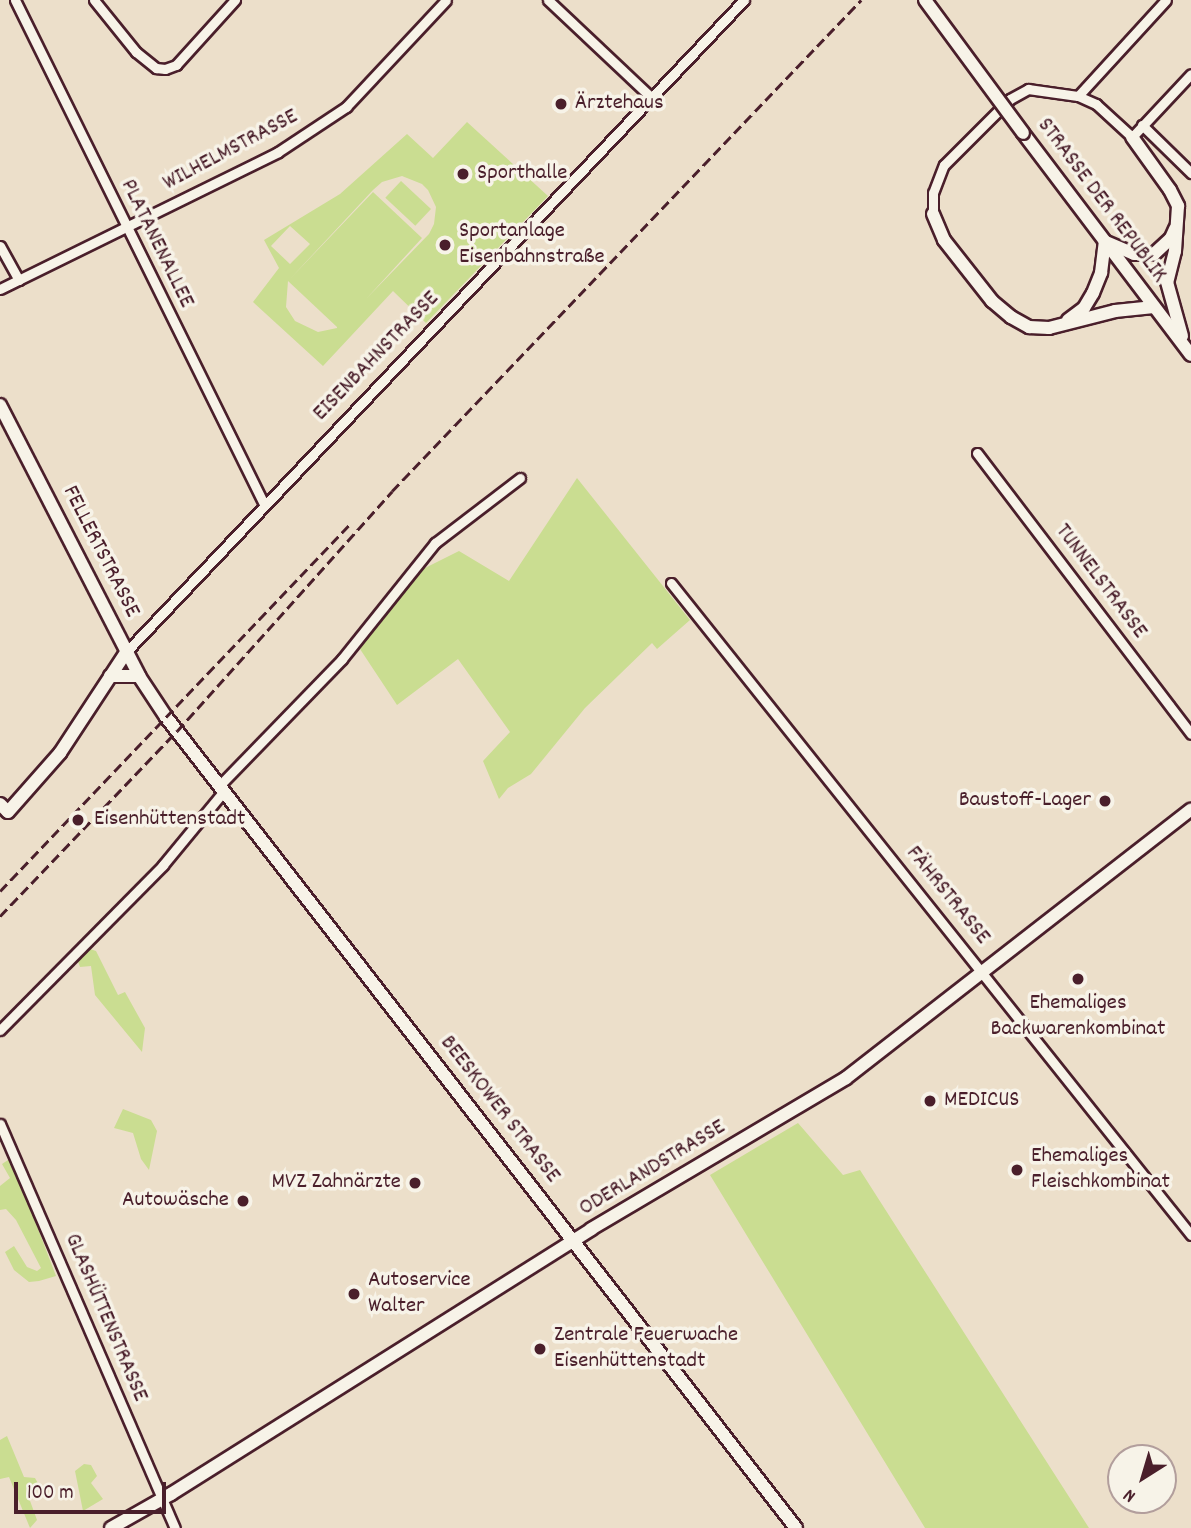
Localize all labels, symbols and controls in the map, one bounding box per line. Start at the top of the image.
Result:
place label: Ärztehaus [575,90,664,118]
marker: Ärztehaus [553,96,569,112]
street label: WILHELMSTRASSE [159,104,303,198]
street label: STRASSE DER REPUBLIK [1030,113,1172,289]
place label: Sporthalle [477,160,567,188]
marker: Sporthalle [455,166,471,182]
street label: PLATANENALLEE [113,175,199,313]
place label: Sportanlage Eisenbahnstraße [459,218,605,272]
marker: Sportanlage Eisenbahnstraße [437,237,453,253]
street label: EISENBAHNSTRASSE [308,286,446,428]
street label: FELLERTSTRASSE [55,481,145,623]
street label: TUNNELSTRASSE [1048,519,1152,645]
place label: Baustoff-Lager [959,787,1091,815]
marker: Baustoff-Lager [1097,793,1113,809]
place label: Eisenhüttenstadt [94,806,245,834]
marker: Eisenhüttenstadt [68,810,88,830]
street label: FÄHRSTRASSE [899,841,995,951]
marker: Ehemaliges Backwarenkombinat [1070,971,1086,987]
place label: Ehemaliges Backwarenkombinat [991,990,1165,1044]
street label: BEESKOWER STRASSE [433,1031,565,1189]
place label: MEDICUS [944,1087,1020,1115]
marker: MEDICUS [922,1093,938,1109]
street label: ODERLANDSTRASSE [575,1114,731,1224]
place label: Ehemaliges Fleischkombinat [1031,1143,1170,1197]
marker: Ehemaliges Fleischkombinat [1009,1162,1025,1178]
place label: MVZ Zahnärzte [272,1169,401,1197]
marker: MVZ Zahnärzte [407,1175,423,1191]
place label: Autowäsche [122,1187,229,1215]
marker: Autowäsche [235,1193,251,1209]
street label: GLASHÜTTENSTRASSE [57,1230,153,1406]
place label: Autoservice Walter [368,1267,471,1321]
marker: Autoservice Walter [346,1286,362,1302]
place label: Zentrale Feuerwache Eisenhüttenstadt [554,1322,738,1376]
marker: Zentrale Feuerwache Eisenhüttenstadt [532,1341,548,1357]
north arrow [1107,1444,1177,1514]
scale bar [18,1468,170,1512]
text: 100 m [27,1479,74,1509]
text: N [1118,1481,1142,1508]

